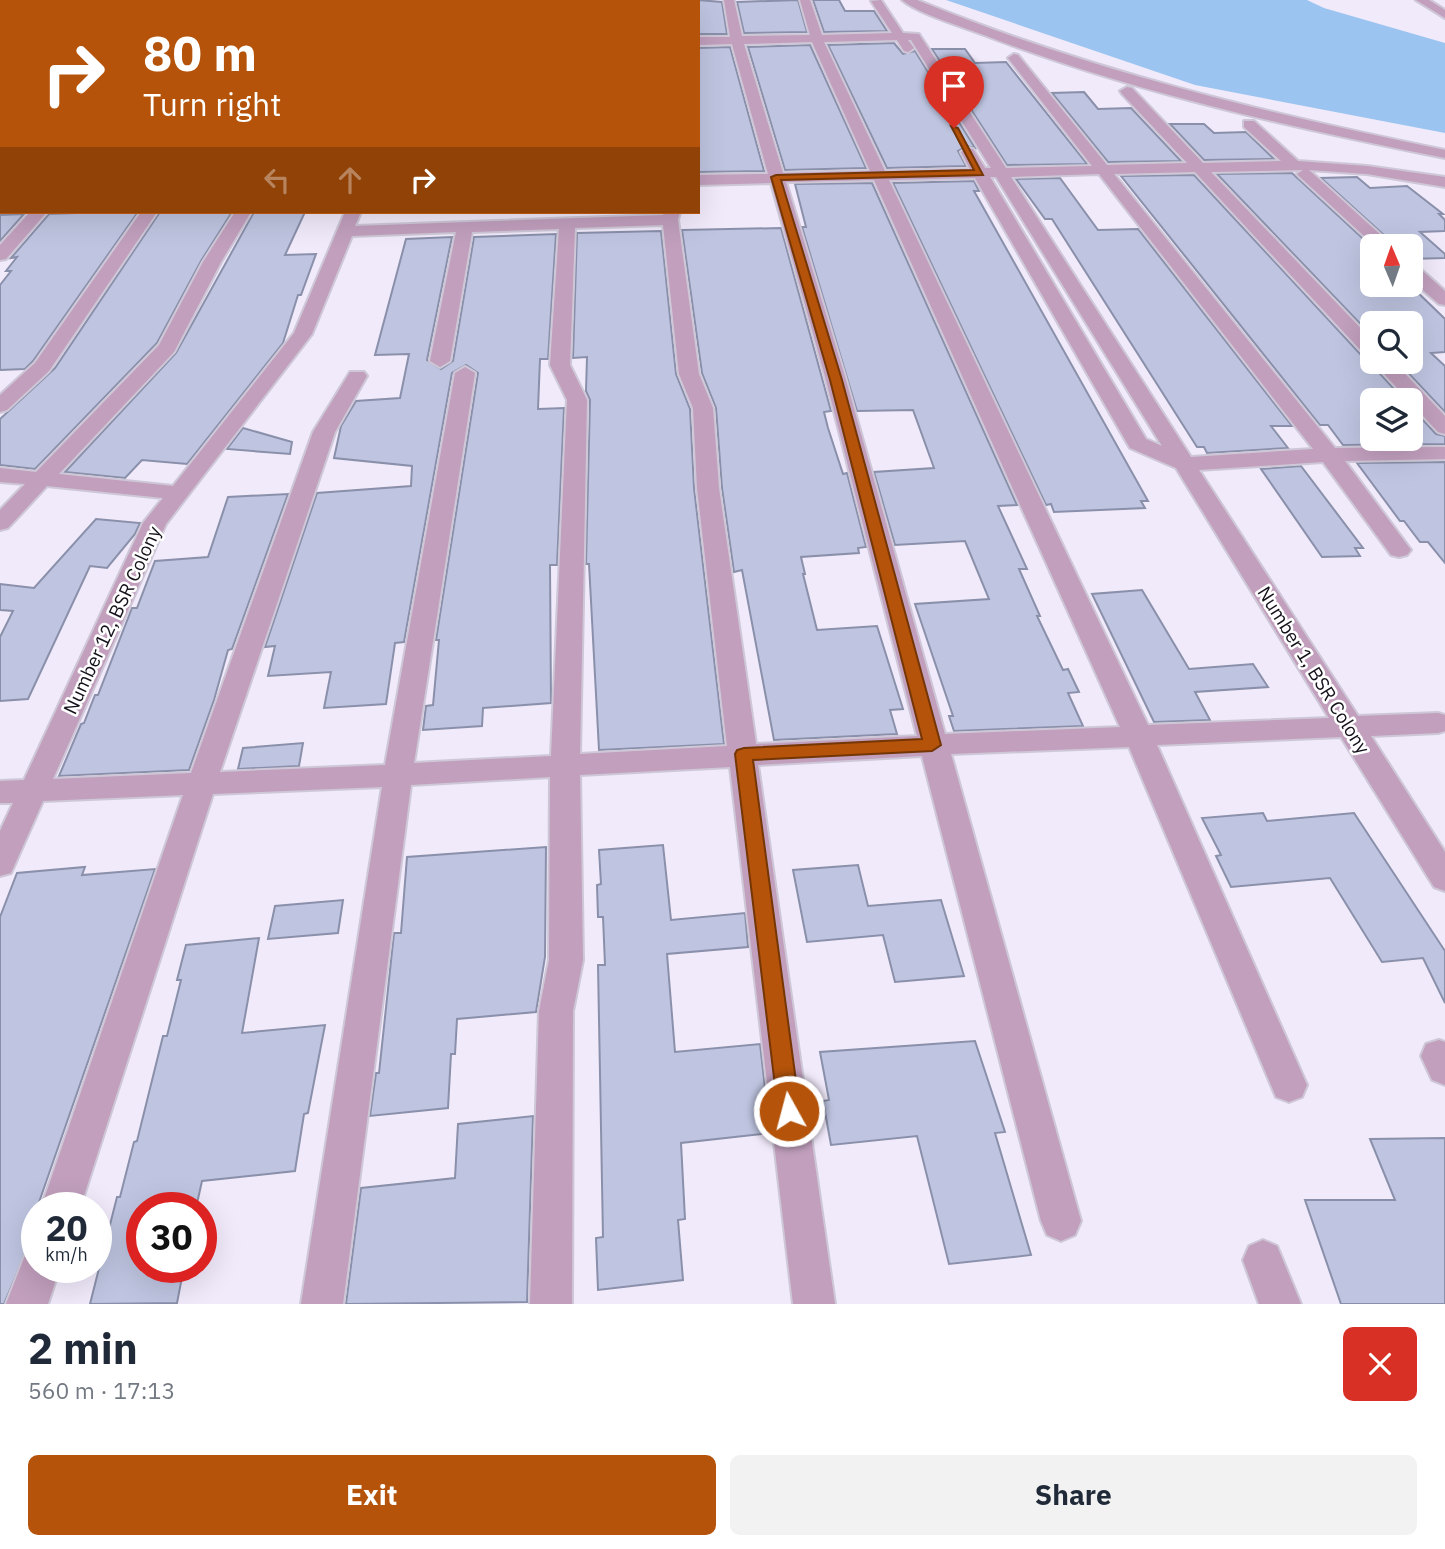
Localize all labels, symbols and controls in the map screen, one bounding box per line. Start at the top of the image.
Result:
text: 80 m [143,21,257,84]
icon: right [28,28,119,119]
pin [924,56,984,128]
icon: arrive [935,67,973,105]
text: Turn right [143,83,281,125]
icon: left [258,161,296,199]
icon: ahead [331,161,369,199]
icon: right [404,161,442,199]
north arrow [1360,234,1423,298]
map controls [1360,234,1423,451]
button: search [1360,311,1423,374]
button: layers [1360,388,1423,451]
street label: Number 12, BSR Colony [58,522,166,718]
street label: Number 1, BSR Colony [1253,582,1376,759]
position arrow [752,1074,826,1148]
speed limit sign: 30 [126,1192,217,1283]
text: 20 [45,1205,88,1251]
text: km/h [45,1243,88,1266]
text: 2 min [28,1321,138,1376]
button: close [1343,1327,1417,1401]
text: 560 m · 17:13 [28,1375,175,1405]
button: Exit [28,1455,716,1535]
button: Share [730,1455,1417,1535]

